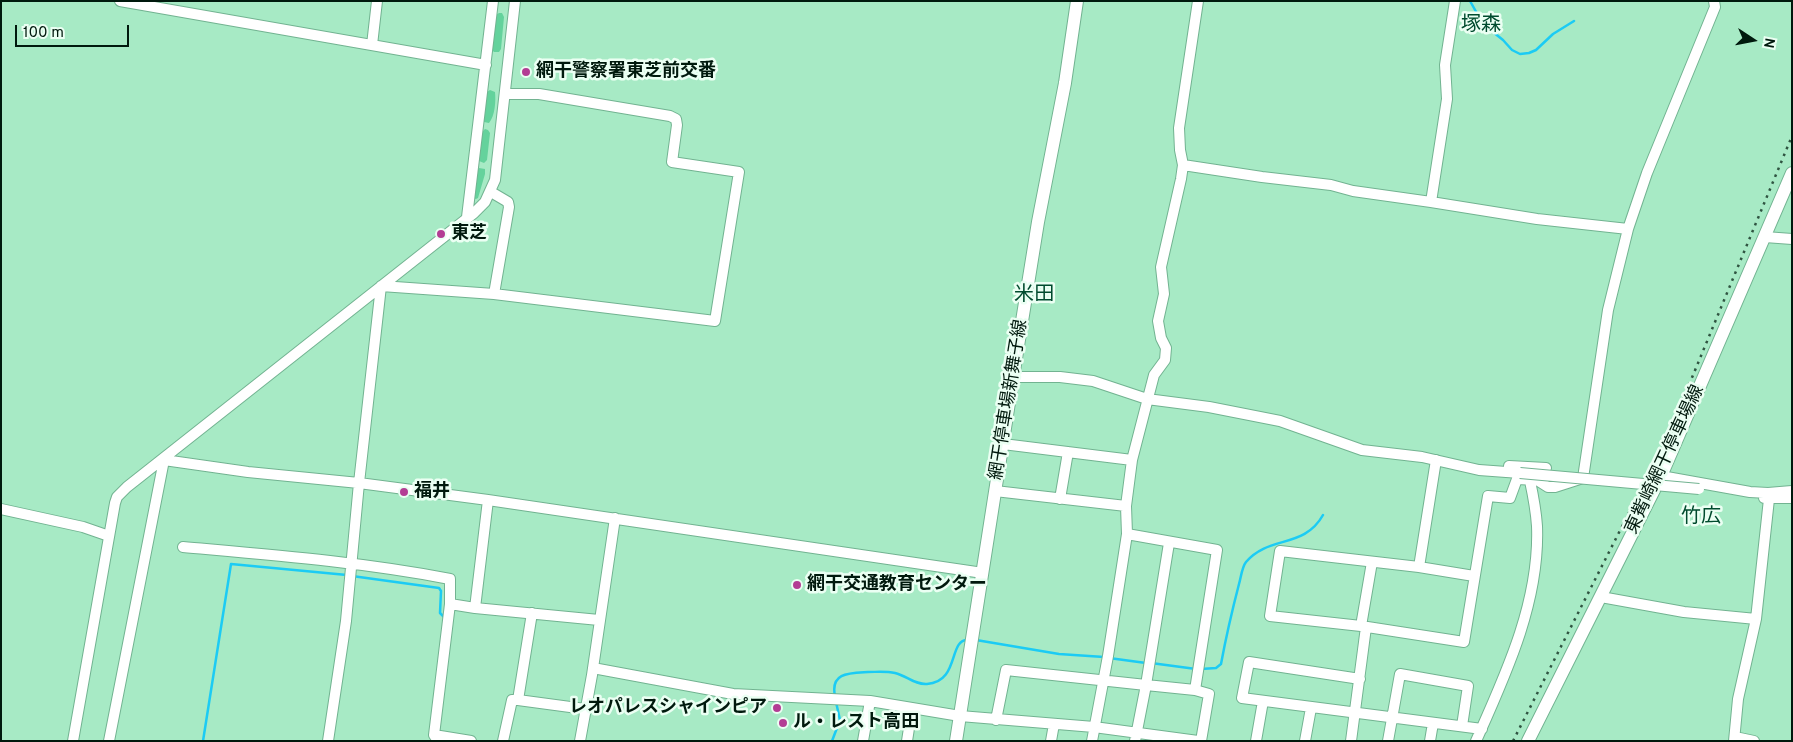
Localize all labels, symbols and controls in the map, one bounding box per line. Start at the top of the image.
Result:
district label: 塚森 [1461,14,1501,38]
scale bar [18,15,131,47]
north arrow [1728,15,1778,65]
text: 100 m [23,24,64,43]
text: N [1759,36,1778,50]
place label: 網干警察署東芝前交番 [536,61,716,83]
marker: 網干警察署東芝前交番 [520,66,532,78]
place label: 東芝 [451,223,487,245]
marker: 東芝 [435,228,447,240]
district label: 米田 [1014,284,1054,308]
street label: 網干停車場新舞子線 [987,318,1033,482]
street label: 東觜崎網干停車場線 [1622,382,1710,538]
place label: 福井 [414,481,450,503]
marker: 福井 [398,486,410,498]
district label: 竹広 [1681,506,1721,530]
place label: 網干交通教育センター [807,574,987,596]
marker: 網干交通教育センター [791,579,803,591]
place label: レオパレスシャインピア [569,697,767,719]
marker: レオパレスシャインピア [771,702,783,714]
place label: ル・レスト高田 [793,712,919,734]
marker: ル・レスト高田 [777,717,789,729]

